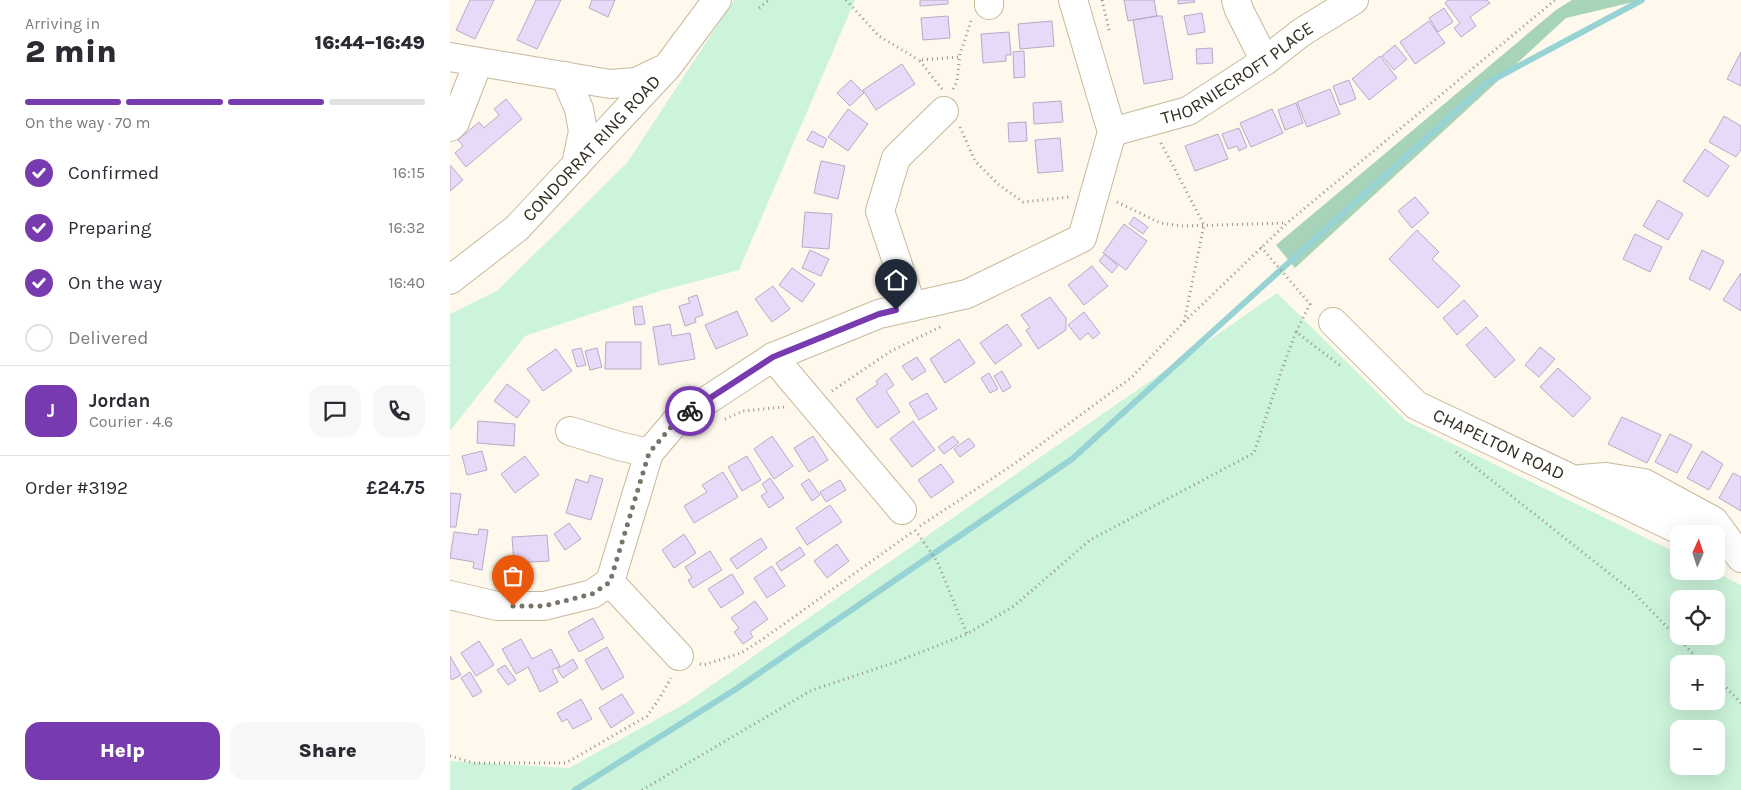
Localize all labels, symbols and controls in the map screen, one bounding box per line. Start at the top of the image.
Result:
text: Arriving in [25,14,100,33]
street label: THORNIECROFT PLACE [1158,17,1317,129]
text: 16:44–16:49 [315,32,425,54]
text: 2 min [25,33,117,70]
street label: CONDORRAT RING ROAD [518,70,665,226]
text: On the way · 70 m [25,113,151,132]
icon: check [25,159,53,187]
text: Confirmed [68,162,159,184]
text: 16:15 [393,163,425,182]
icon: check [25,214,53,242]
text: Preparing [68,217,151,239]
text: 16:32 [388,218,425,237]
pin [875,259,917,310]
icon: home [882,266,910,294]
icon: check [25,269,53,297]
text: On the way [68,272,162,294]
text: 16:40 [388,273,425,292]
text: Delivered [68,327,148,349]
button: chat [309,385,361,437]
button: phone [373,385,425,437]
courier [665,386,715,436]
text: Jordan [89,390,150,412]
icon: bike [676,397,704,425]
text: J [47,400,55,422]
street label: CHAPELTON ROAD [1429,404,1568,485]
text: Courier · 4.6 [89,412,173,431]
text: Order #3192 [25,477,128,499]
text: £24.75 [366,477,425,499]
north arrow [1670,525,1725,580]
map controls [1670,525,1725,775]
pin [492,555,534,606]
icon: bag [499,562,527,590]
button: locate [1670,590,1725,645]
button: + [1670,655,1725,710]
button: − [1670,720,1725,775]
button: Help [25,722,220,780]
button: Share [230,722,425,780]

